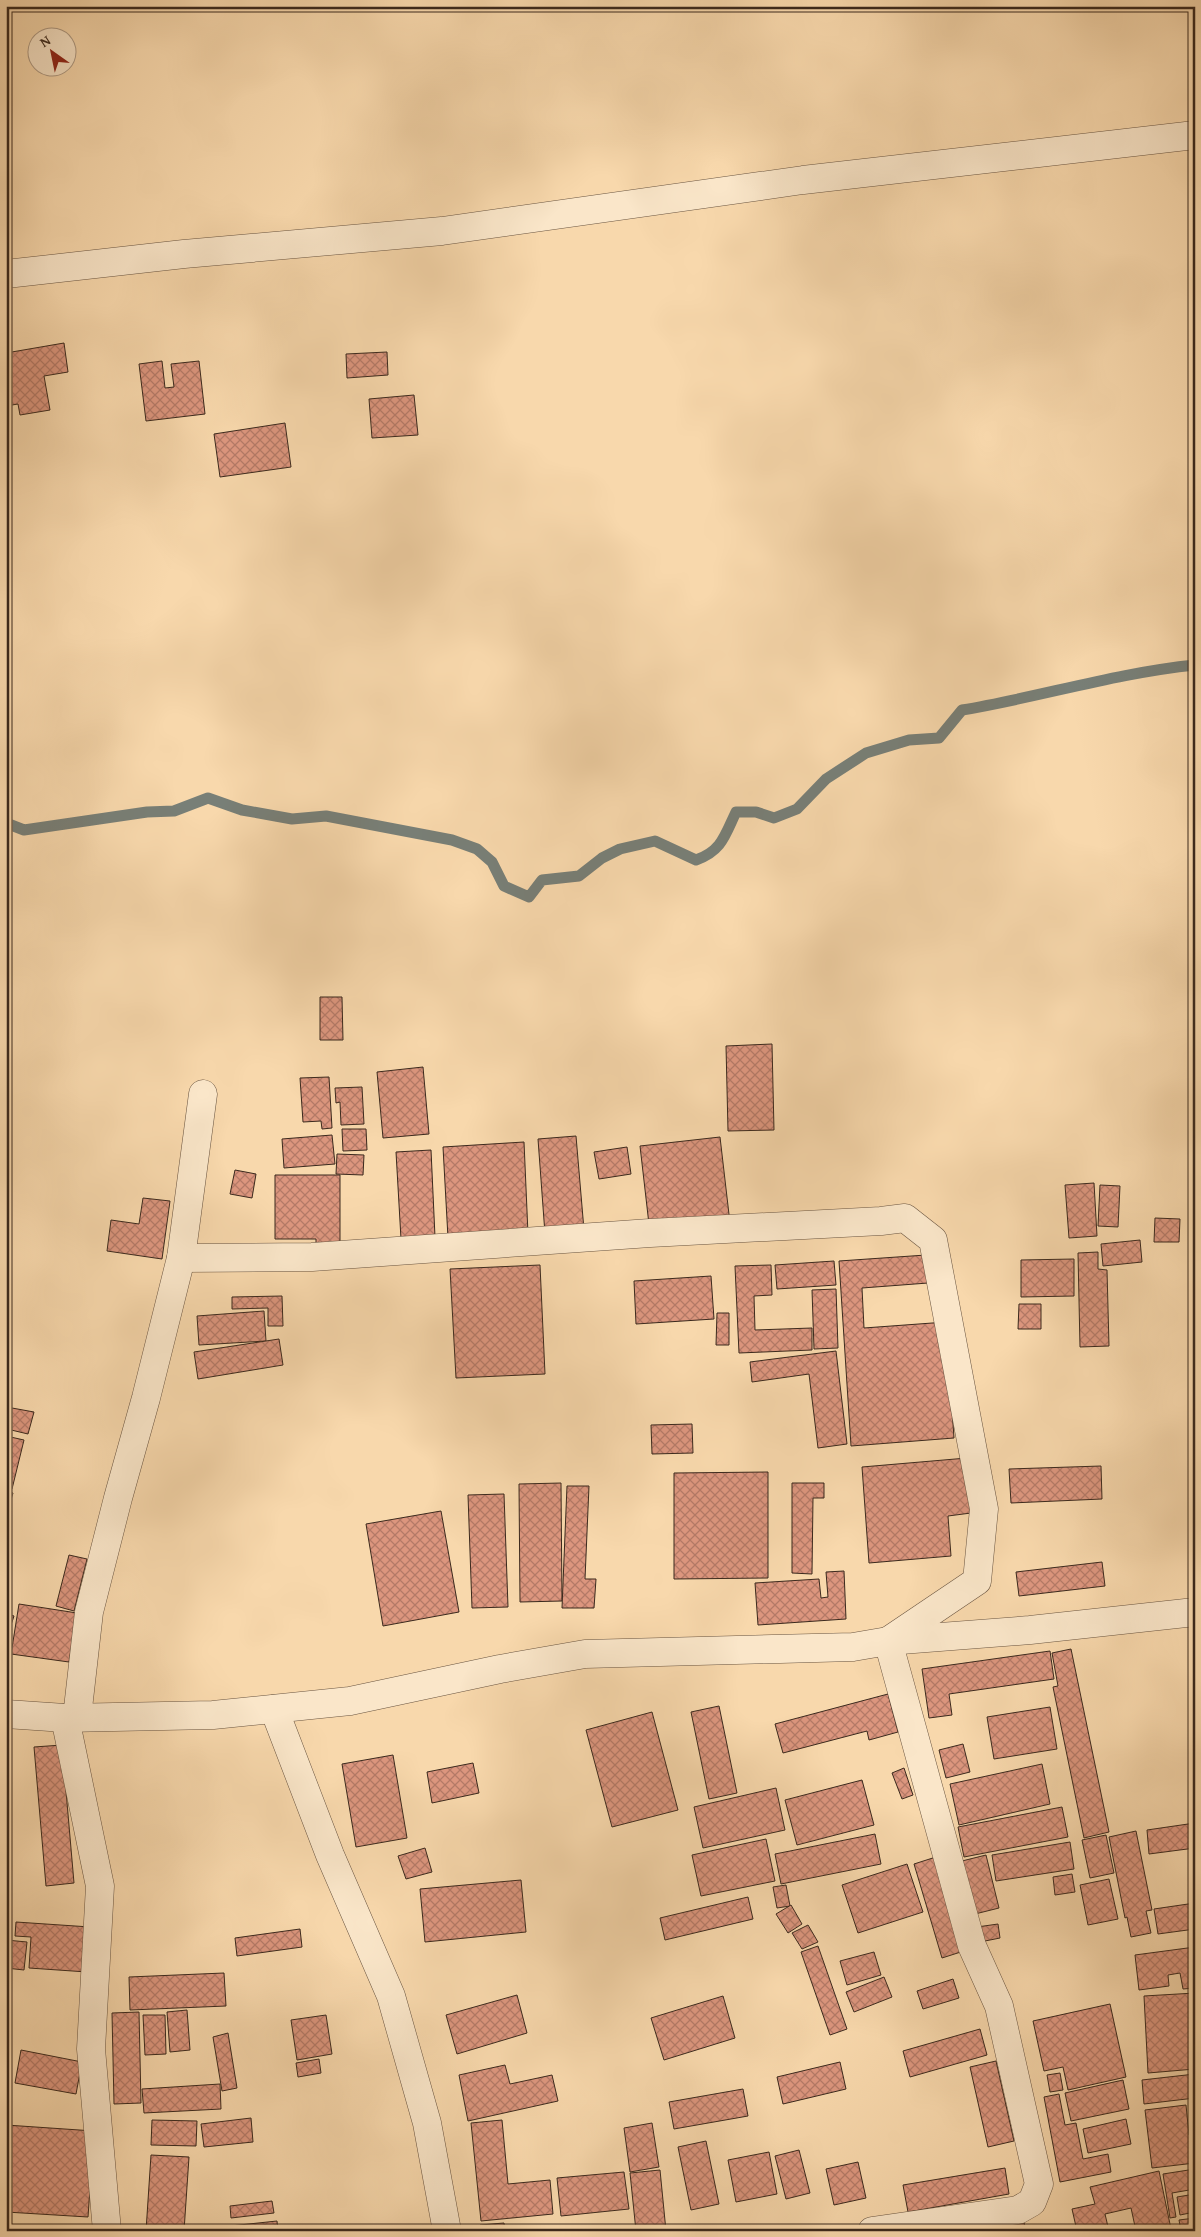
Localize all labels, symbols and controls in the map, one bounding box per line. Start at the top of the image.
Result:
north arrow [28,28,78,78]
text: N [36,30,55,52]

